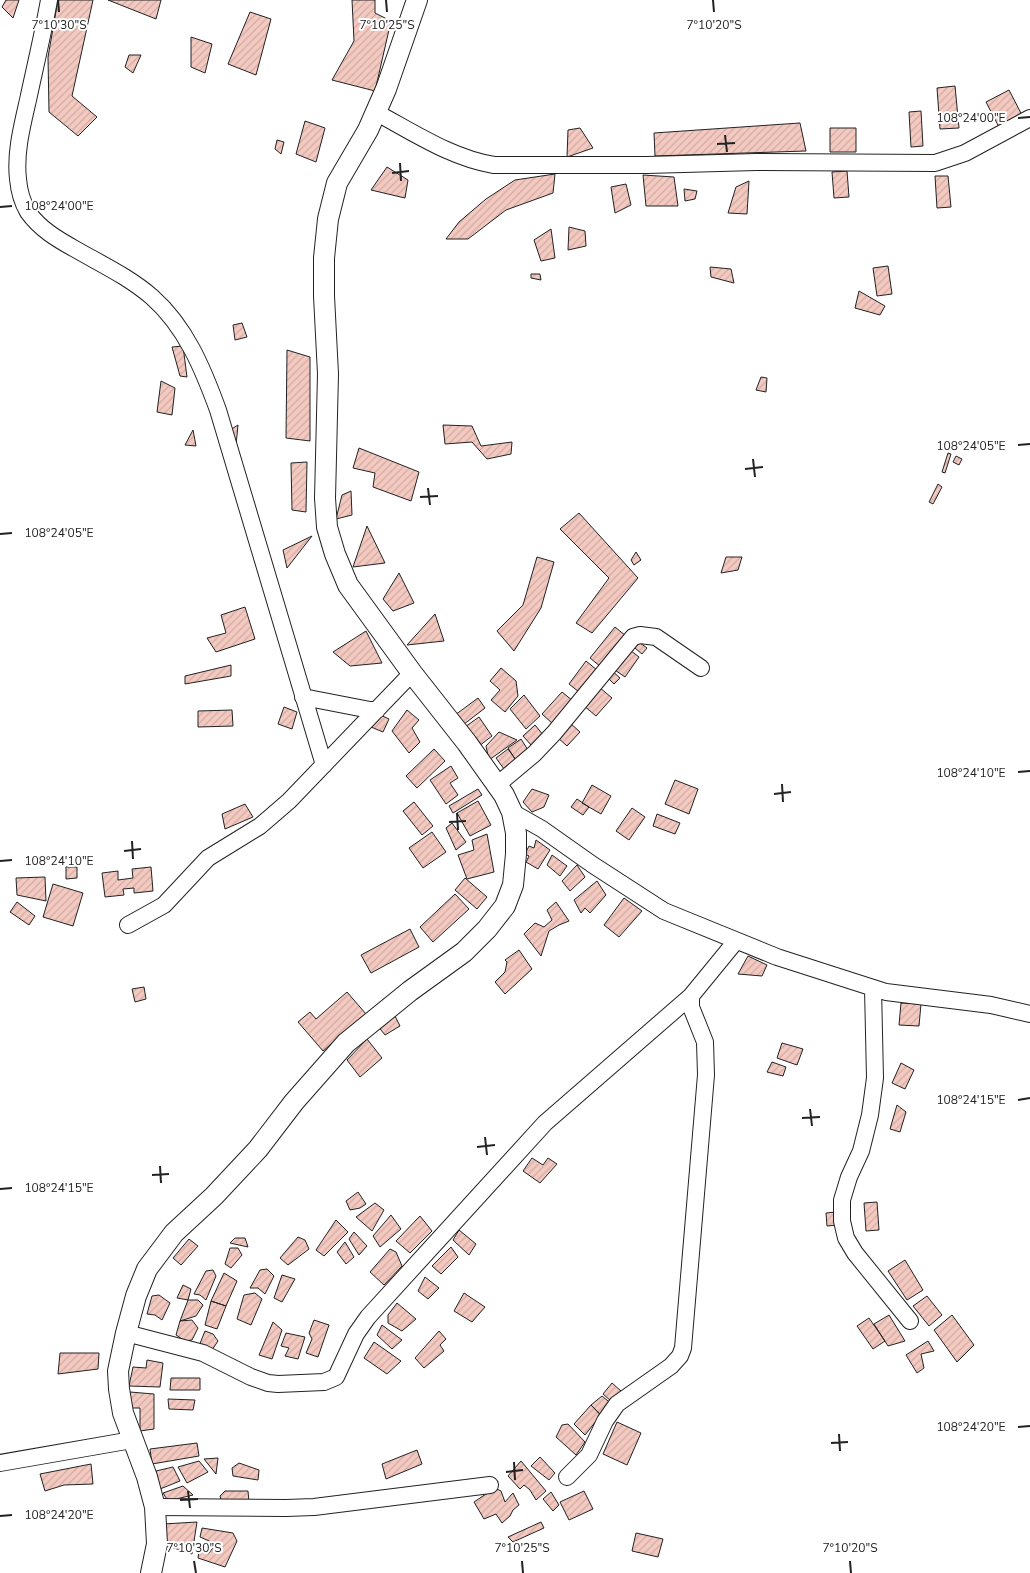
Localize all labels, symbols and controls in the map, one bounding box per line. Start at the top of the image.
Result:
text: 7°10'30"S [31,17,87,33]
text: 7°10'25"S [359,17,415,33]
text: 7°10'20"S [686,17,742,33]
text: 108°24'00"E [936,110,1006,126]
text: 108°24'00"E [24,198,94,214]
text: 108°24'05"E [936,438,1006,454]
text: 108°24'05"E [24,525,94,541]
text: 108°24'10"E [936,765,1006,781]
text: 108°24'10"E [24,853,94,869]
text: 108°24'15"E [936,1092,1006,1108]
text: 108°24'15"E [24,1180,94,1196]
text: 108°24'20"E [936,1419,1006,1435]
text: 108°24'20"E [24,1507,94,1523]
text: 7°10'30"S [166,1540,222,1556]
text: 7°10'25"S [494,1540,550,1556]
text: 7°10'20"S [822,1540,878,1556]

